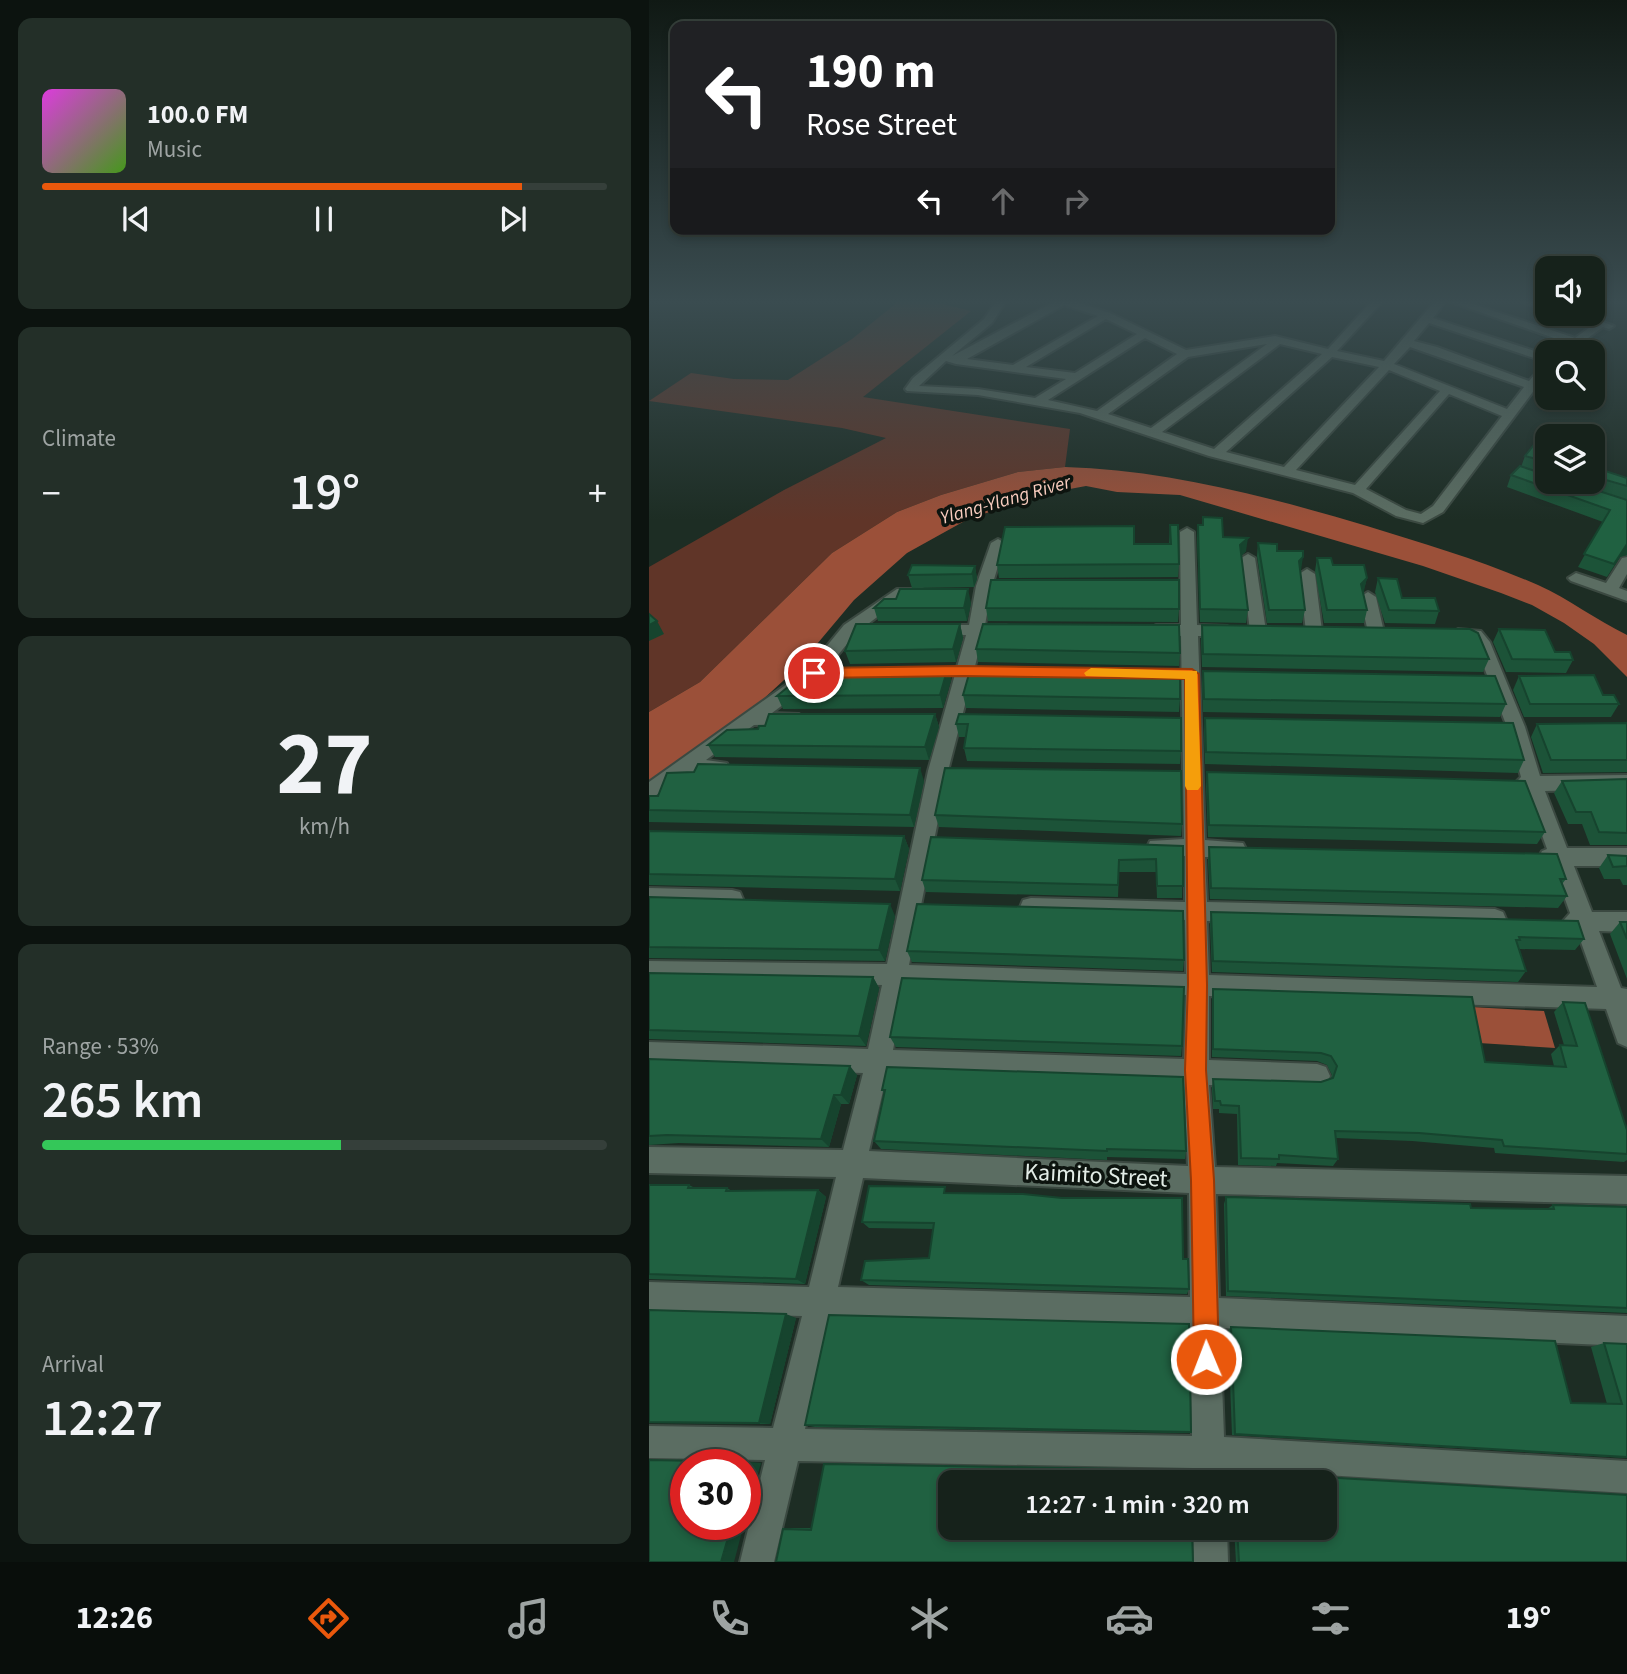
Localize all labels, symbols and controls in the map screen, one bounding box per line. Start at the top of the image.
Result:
text: 190 m [806,37,935,107]
icon: left [691,49,782,140]
text: 100.0 FM [147,96,248,133]
text: Rose Street [806,102,957,148]
text: Music [147,133,202,166]
icon: left [911,182,949,220]
icon: ahead [984,182,1022,220]
icon: right [1057,182,1095,220]
icon: previous [117,200,155,238]
icon: pause [305,200,343,238]
icon: next [494,200,532,238]
map controls [1535,256,1605,494]
button: sound [1535,256,1605,326]
button: search [1535,340,1605,410]
text: Climate [42,422,116,455]
button: layers [1535,424,1605,494]
text: 19° [289,456,360,530]
text: − [42,467,61,521]
text: + [588,467,607,521]
water label: Ylang-Ylang River [937,468,1075,532]
pin [784,643,844,703]
icon: arrive [795,654,833,692]
text: 27 [276,700,373,829]
text: km/h [299,810,350,843]
text: Range · 53% [42,1030,159,1063]
text: 265 km [42,1064,203,1138]
street label: Kaimito Street [1023,1154,1169,1197]
position arrow [1169,1322,1243,1396]
text: Arrival [42,1348,104,1381]
text: 12:27 [42,1382,163,1456]
speed limit sign: 30 [670,1449,761,1540]
text: 12:27 · 1 min · 320 m [1025,1486,1250,1523]
icon: directions [304,1594,353,1643]
icon: music [504,1594,553,1643]
icon: phone [705,1594,754,1643]
icon: climate [905,1594,954,1643]
icon: car [1105,1594,1154,1643]
icon: filters [1306,1594,1355,1643]
text: 12:26 [76,1595,153,1641]
text: 19° [1506,1595,1551,1641]

